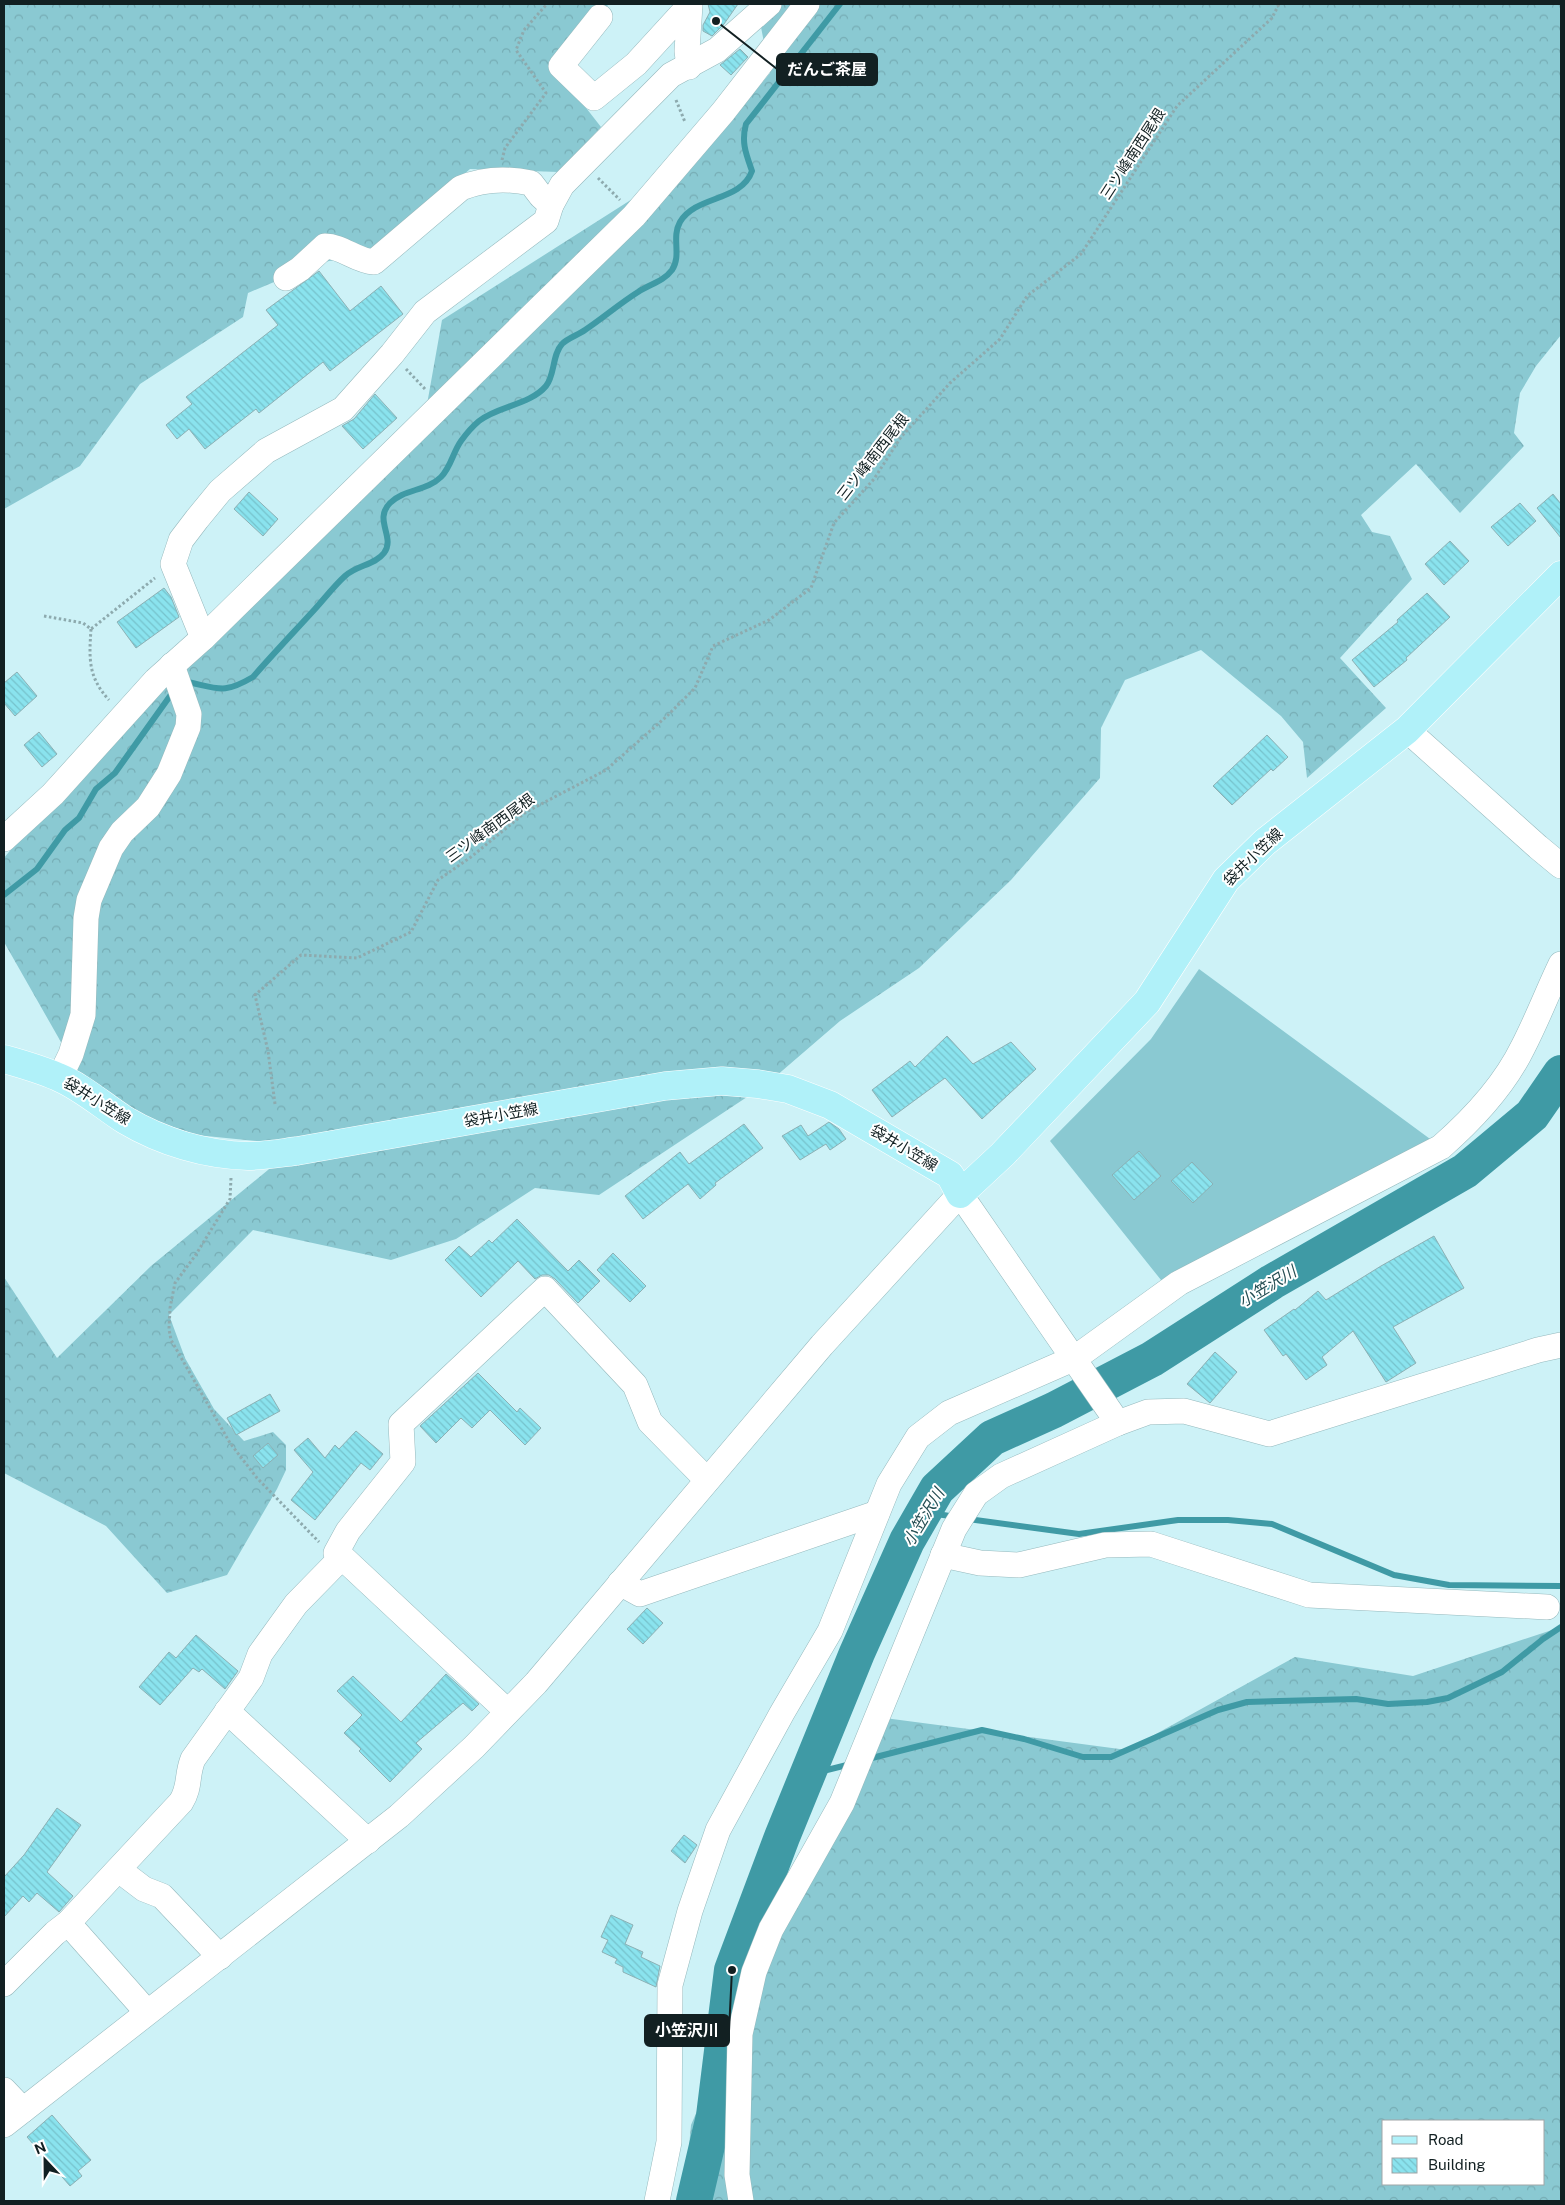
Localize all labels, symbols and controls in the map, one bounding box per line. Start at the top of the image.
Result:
callout: だんご茶屋 [777,54,877,85]
text: だんご茶屋 [787,60,867,79]
street label: 三ツ峰南西尾根 [1097,105,1168,202]
street label: 三ツ峰南西尾根 [834,410,912,503]
street label: 三ツ峰南西尾根 [442,790,537,865]
street label: 袋井小笠線 [1220,824,1286,889]
street label: 袋井小笠線 [61,1073,134,1128]
street label: 袋井小笠線 [462,1100,539,1129]
street label: 袋井小笠線 [868,1121,941,1174]
water label: 小笠沢川 [1235,1261,1301,1311]
water label: 小笠沢川 [899,1483,949,1550]
callout: 小笠沢川 [645,2015,729,2046]
text: 小笠沢川 [655,2021,719,2040]
legend [1382,2120,1545,2185]
text: Road [1428,2131,1464,2148]
north arrow [20,2135,70,2185]
text: N [32,2138,48,2157]
text: Building [1428,2156,1486,2173]

